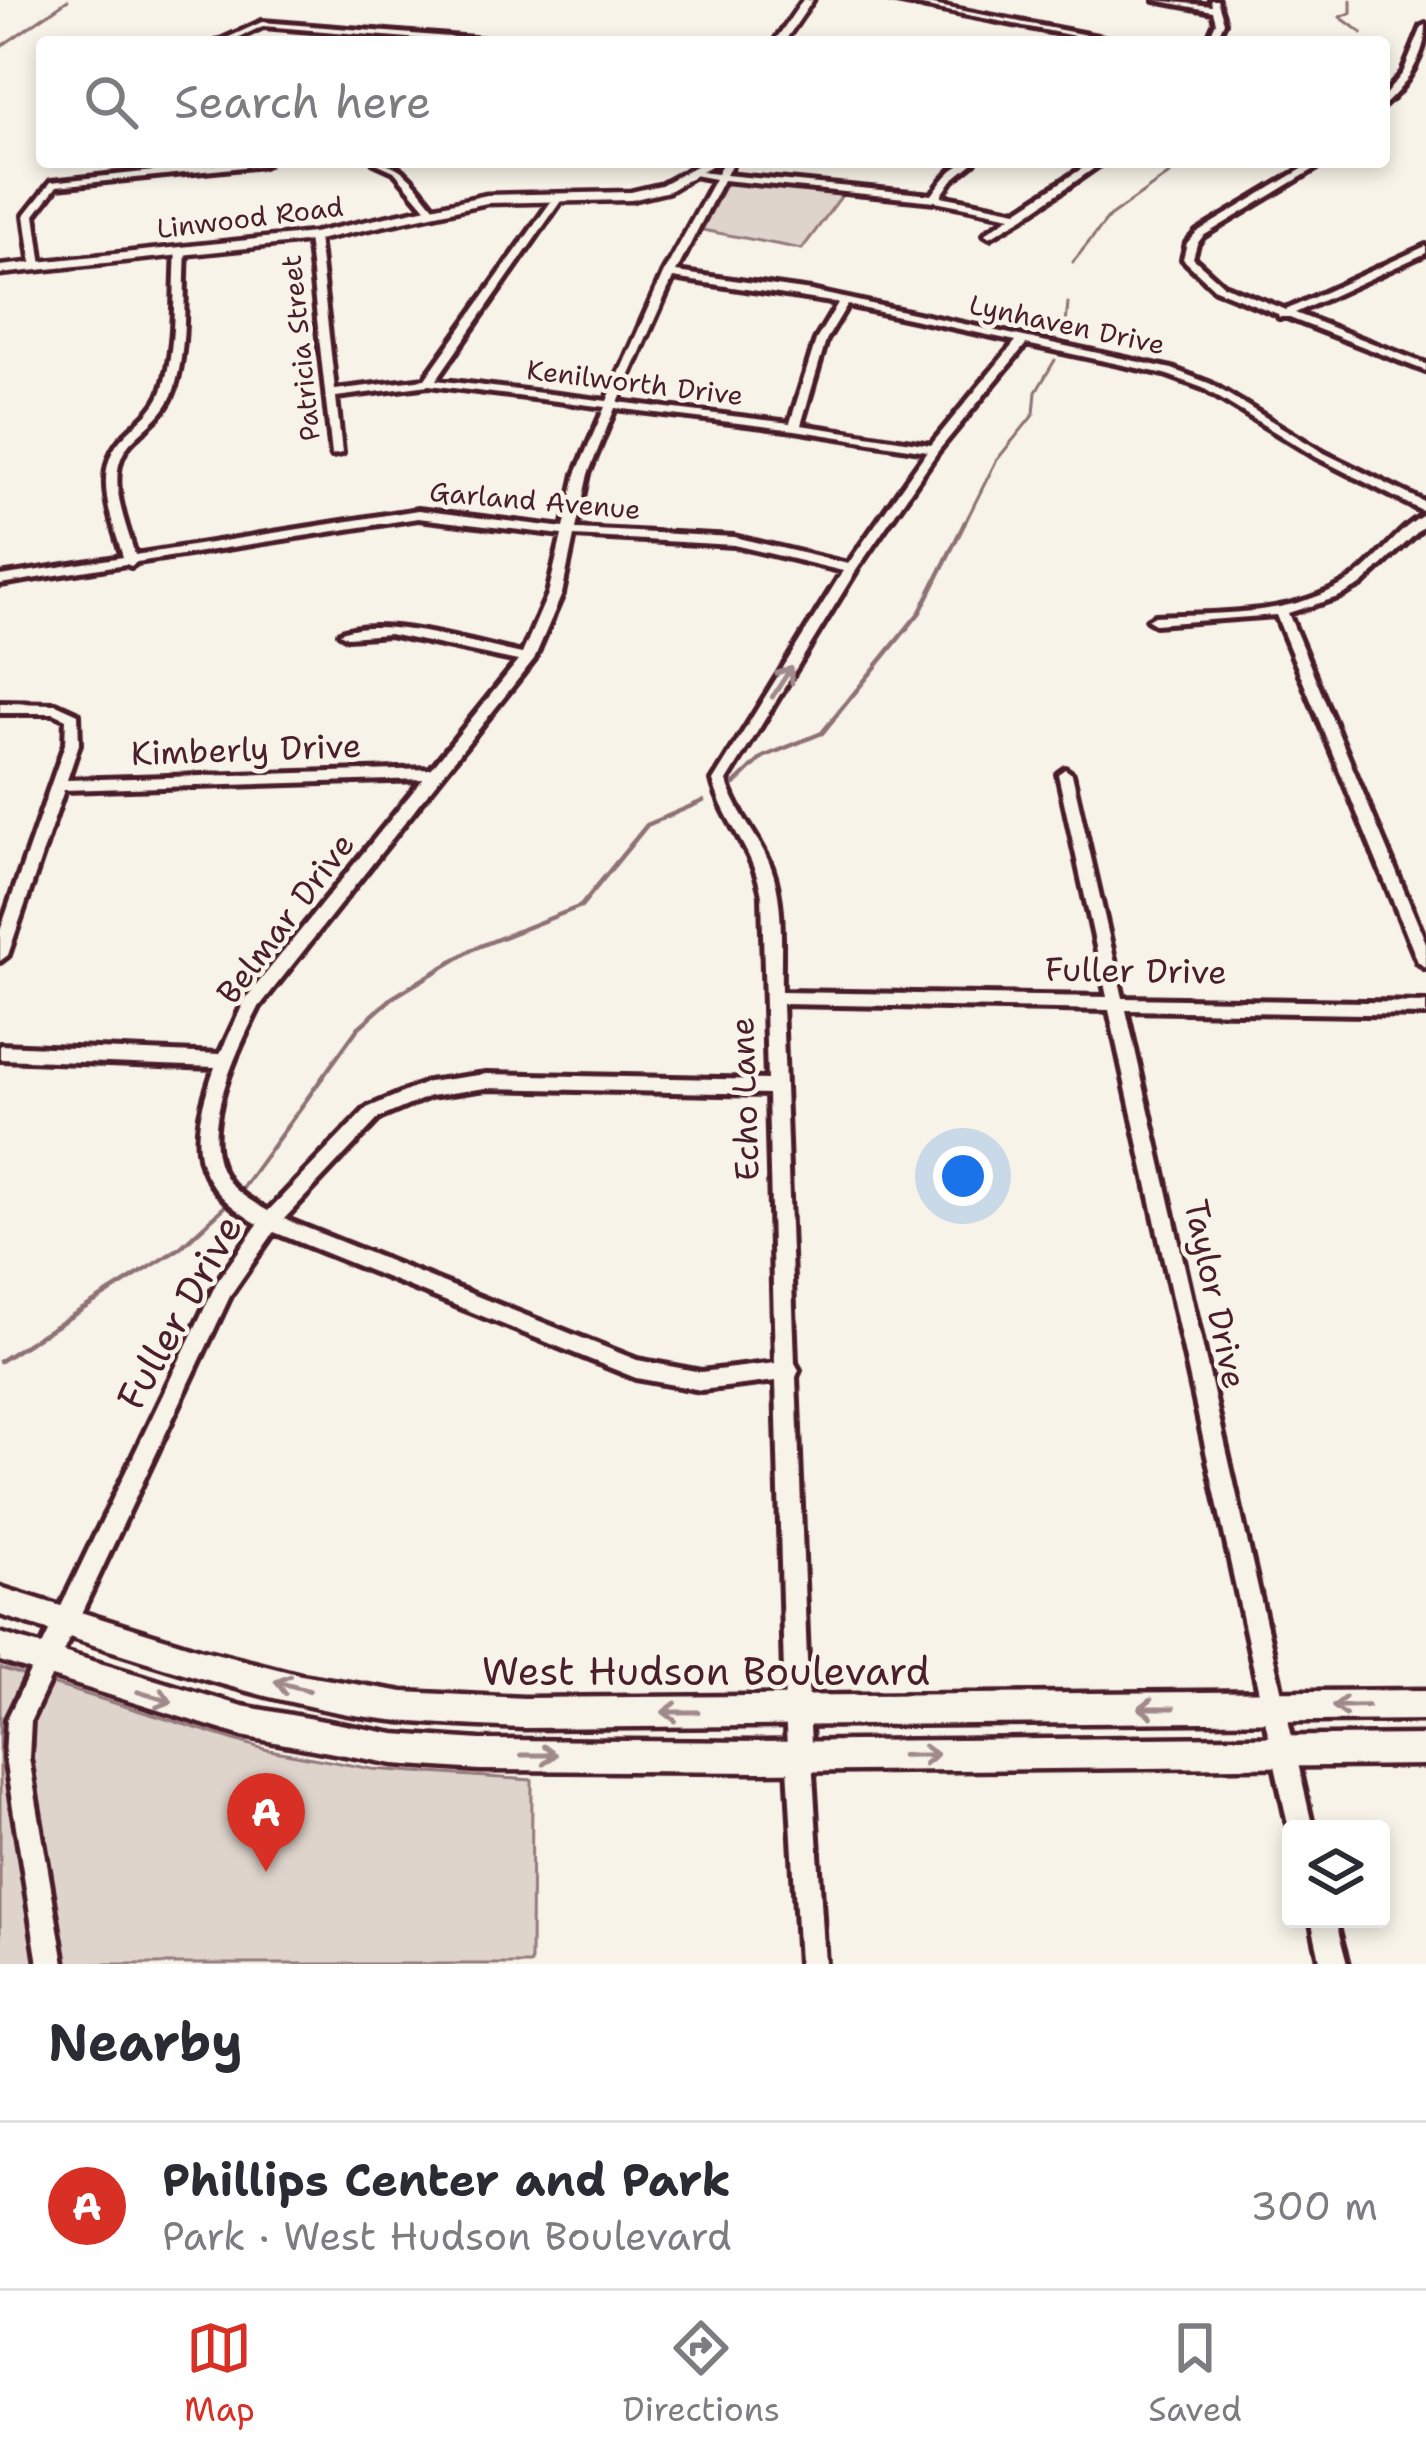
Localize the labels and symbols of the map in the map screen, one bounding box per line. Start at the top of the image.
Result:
street label: Linwood Road [155,188,345,247]
street label: Patricia Street [272,253,329,443]
street label: Lynhaven Drive [966,286,1168,363]
street label: Kenilworth Drive [525,351,745,414]
street label: Garland Avenue [428,473,642,528]
one-way arrow [770,666,795,700]
street label: Kimberly Drive [130,723,362,776]
street label: Belmar Drive [206,823,365,1013]
street label: Fuller Drive [1045,946,1227,995]
street label: Echo Lane [719,1016,770,1182]
your location [933,1146,993,1206]
street label: Taylor Drive [1174,1195,1257,1393]
street label: Fuller Drive [104,1205,254,1419]
street label: West Hudson Boulevard [482,1645,930,1697]
one-way arrow [274,1674,312,1696]
one-way arrow [136,1687,174,1709]
one-way arrow [1331,1695,1370,1718]
one-way arrow [1137,1697,1176,1719]
one-way arrow [661,1701,700,1723]
one-way arrow [519,1744,558,1766]
one-way arrow [900,1744,939,1767]
pin: A [227,1773,305,1872]

